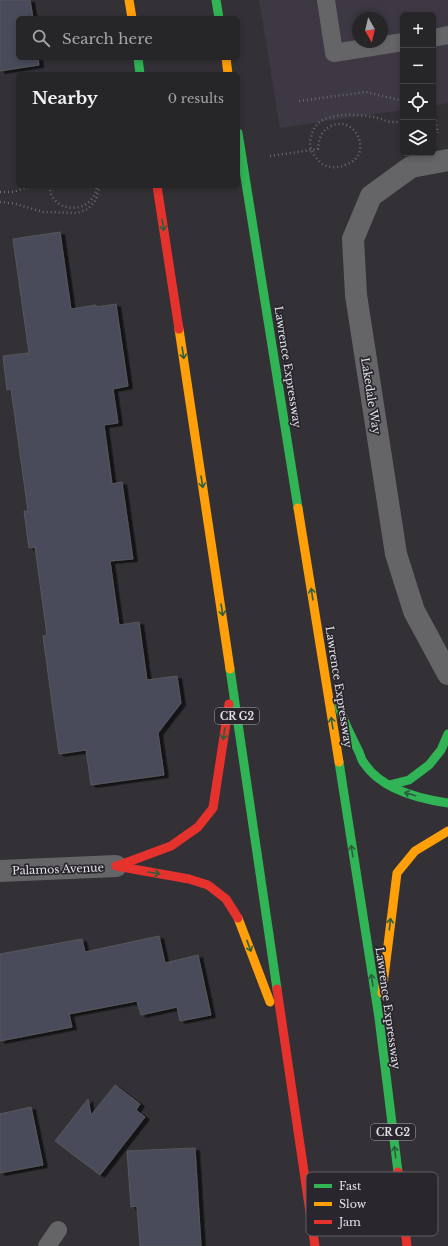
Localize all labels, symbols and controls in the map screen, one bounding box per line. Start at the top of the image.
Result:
north arrow [352,12,388,48]
map controls [400,12,436,156]
button: + [400,12,436,48]
search box [16,16,240,60]
icon: search [30,27,52,49]
text: Search here [62,29,153,48]
button: − [400,48,436,84]
button: locate [400,84,436,120]
text: Nearby [32,88,98,109]
text: 0 results [168,90,224,107]
button: layers [400,120,436,156]
one-way arrow [159,218,167,231]
street label: Lawrence Expressway [271,305,305,429]
one-way arrow [179,346,187,359]
street label: Lakedale Way [358,357,384,435]
one-way arrow [198,475,206,488]
one-way arrow [308,588,316,601]
one-way arrow [218,603,226,616]
street label: Lawrence Expressway [322,625,356,749]
road number: CR G2 [215,708,259,724]
one-way arrow [328,717,336,730]
one-way arrow [220,727,228,740]
one-way arrow [404,790,417,797]
one-way arrow [348,845,356,858]
street label: Palamos Avenue [12,860,104,878]
one-way arrow [148,869,161,877]
one-way arrow [387,918,394,931]
one-way arrow [245,939,253,951]
street label: Lawrence Expressway [372,946,404,1070]
one-way arrow [368,974,376,987]
road number: CR G2 [371,1124,415,1140]
one-way arrow [391,1146,399,1159]
legend [306,1172,438,1236]
text: Fast [339,1179,362,1193]
text: Slow [339,1197,367,1211]
text: Jam [337,1215,361,1229]

